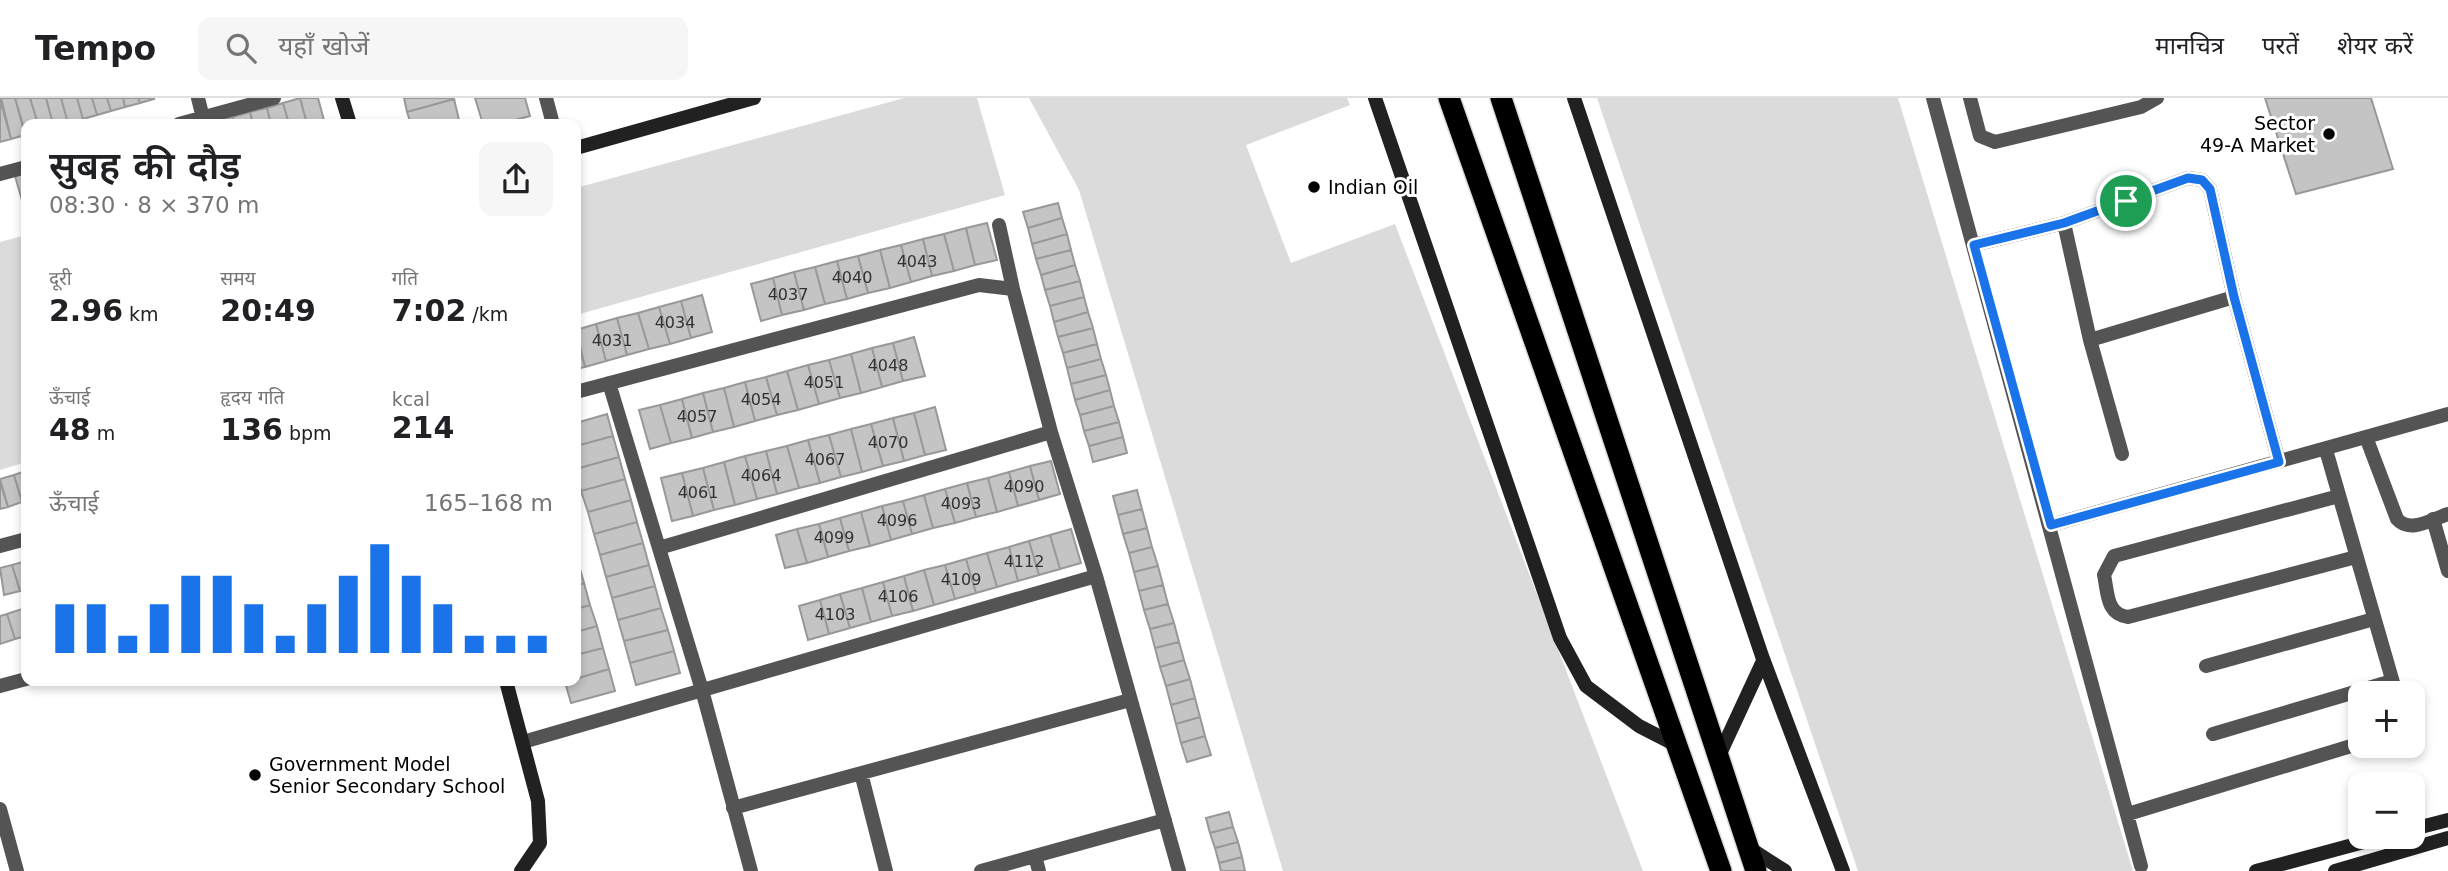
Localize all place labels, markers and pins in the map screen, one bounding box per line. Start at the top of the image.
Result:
place label: Sector 49-A Market [2200,112,2315,156]
marker: Sector 49-A Market [2321,126,2337,142]
pin [2096,171,2156,231]
place label: Indian Oil [1328,176,1418,198]
marker: Indian Oil [1306,179,1322,195]
place label: Government Model Senior Secondary School [269,753,505,797]
marker: Government Model Senior Secondary School [247,767,263,783]

